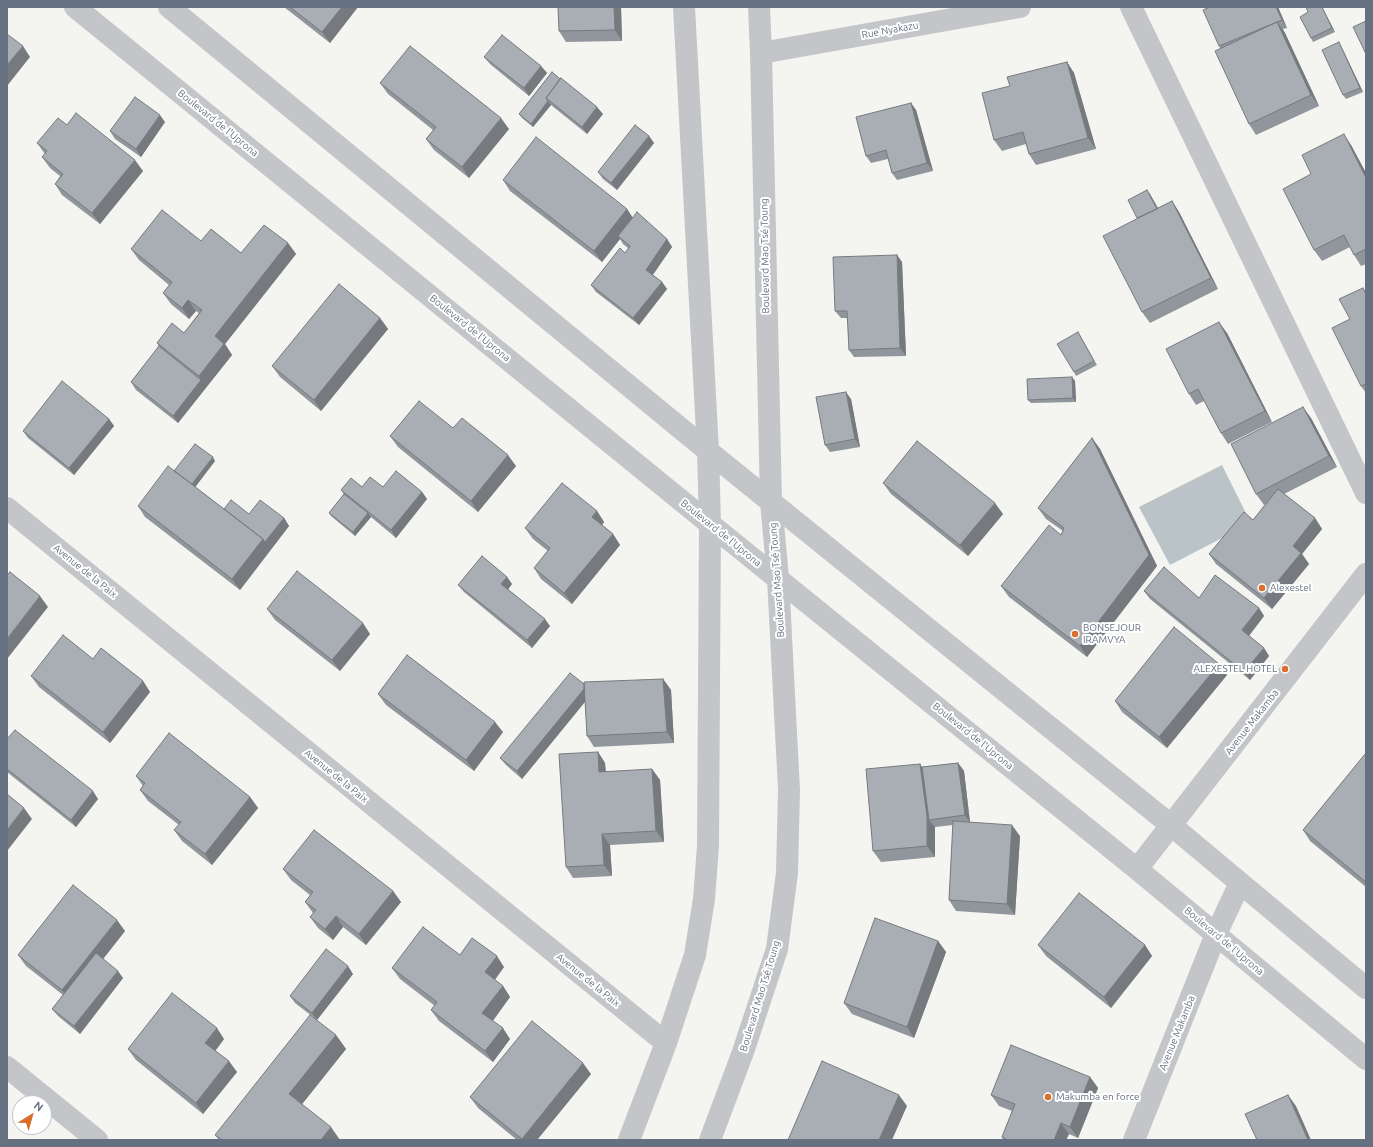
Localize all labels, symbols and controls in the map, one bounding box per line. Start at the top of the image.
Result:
street label: Rue Nyakazu [861,19,919,41]
street label: Boulevard de l'Uprona [175,87,261,159]
street label: Boulevard Mao Tsé Toung [758,198,772,314]
street label: Boulevard de l'Uprona [427,292,513,364]
street label: Boulevard de l'Uprona [678,497,764,569]
street label: Boulevard Mao Tsé Toung [767,522,787,638]
street label: Avenue de la Paix [51,542,119,600]
place label: Alexestel [1270,582,1311,594]
marker: Alexestel [1257,583,1267,593]
place label: BONSEJOUR IRAMVYA [1083,622,1141,646]
marker: BONSEJOUR IRAMVYA [1070,629,1080,639]
place label: ALEXESTEL HOTEL [1193,663,1277,675]
marker: ALEXESTEL HOTEL [1280,664,1290,674]
street label: Avenue Makamba [1223,687,1281,757]
street label: Boulevard de l'Uprona [930,700,1016,772]
street label: Avenue de la Paix [302,747,370,805]
street label: Boulevard de l'Uprona [1182,904,1266,978]
street label: Boulevard Mao Tsé Toung [737,939,783,1053]
street label: Avenue de la Paix [554,951,622,1009]
street label: Avenue Makamba [1157,994,1197,1072]
place label: Makumba en force [1056,1091,1140,1103]
marker: Makumba en force [1043,1092,1053,1102]
north arrow [12,1095,52,1135]
text: N [32,1099,46,1113]

